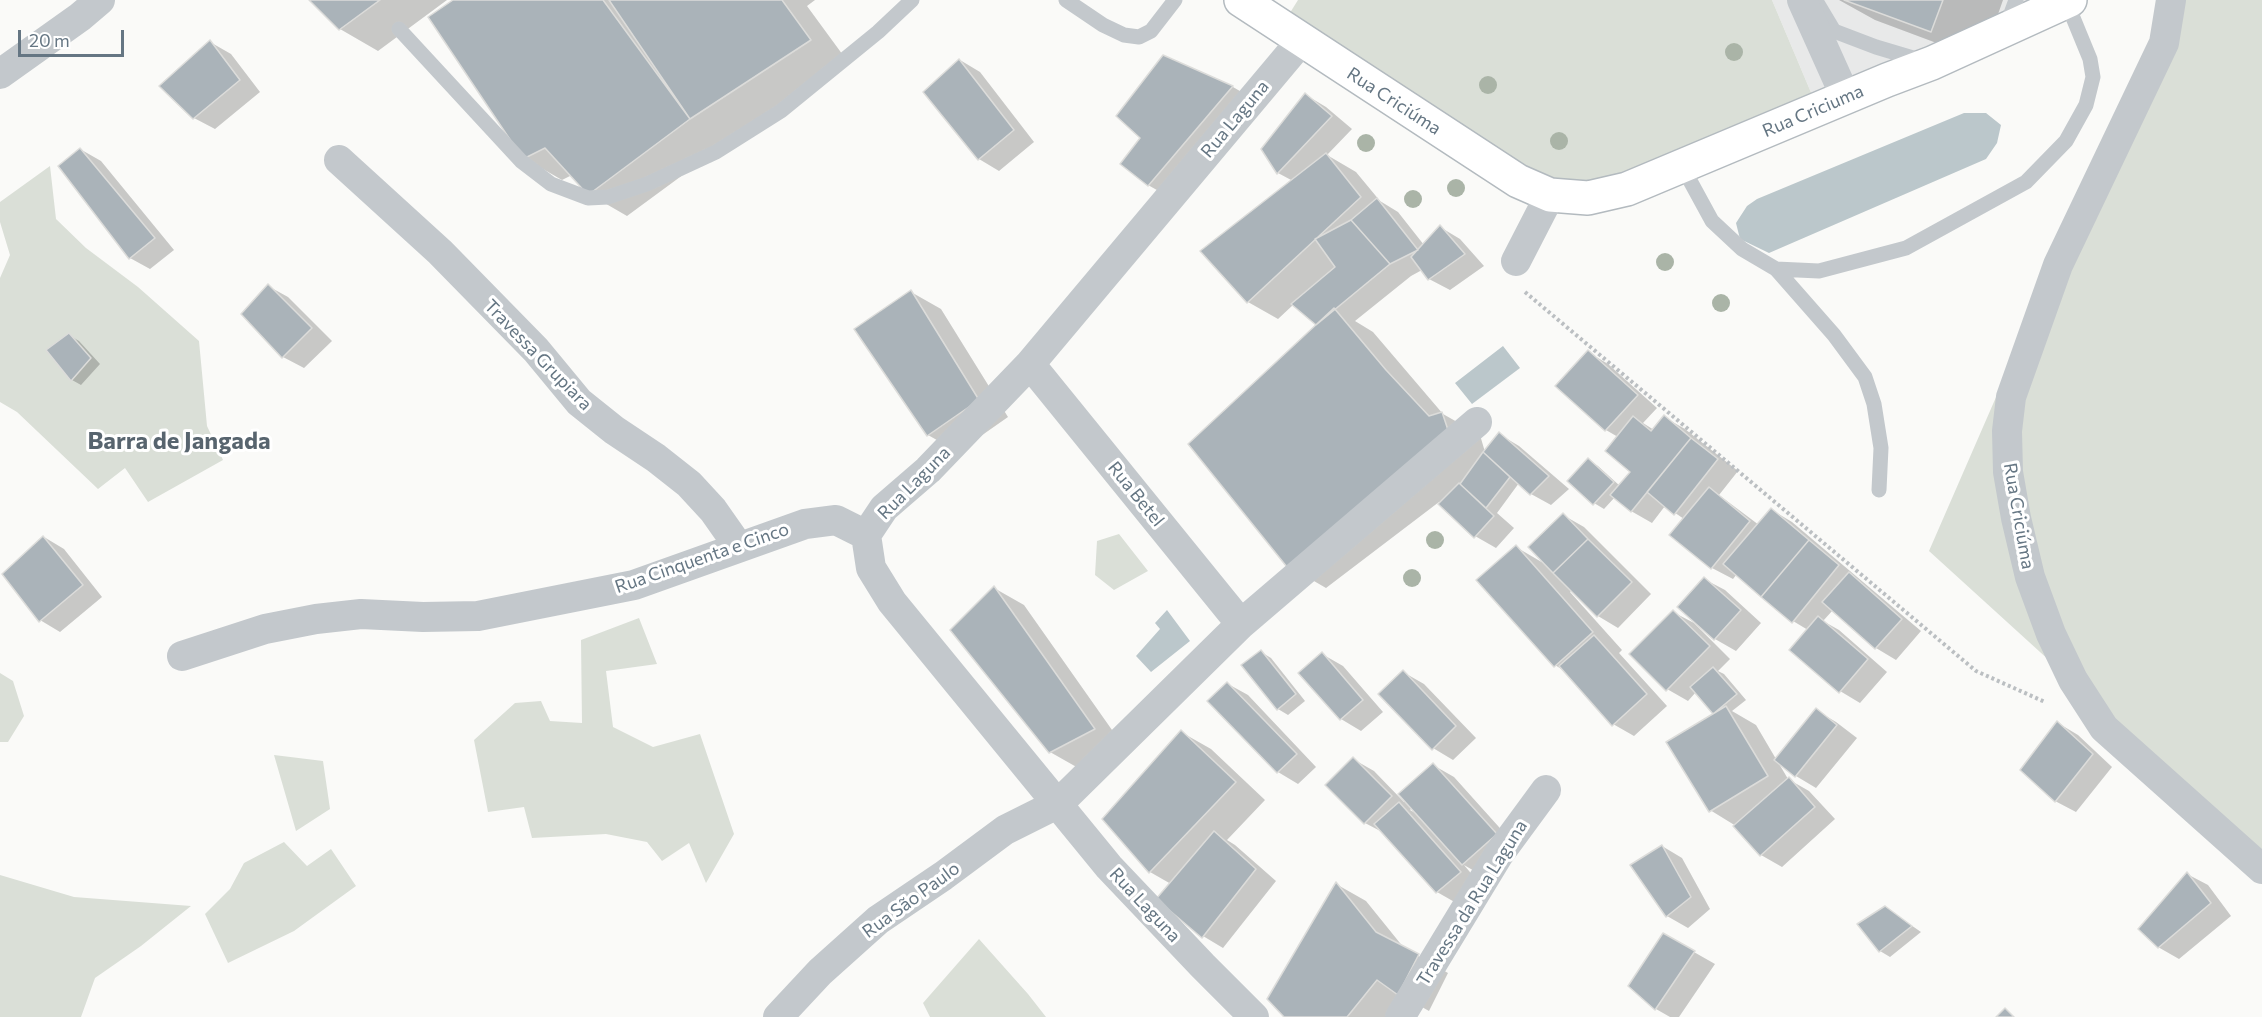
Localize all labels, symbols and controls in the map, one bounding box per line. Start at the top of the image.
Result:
scale bar [21,18,128,56]
text: 20 m [29,29,70,51]
street label: Rua Criciúma [1343,63,1445,139]
street label: Rua Laguna [1196,76,1274,162]
street label: Rua Criciuma [1759,80,1867,142]
street label: Travessa Grupiara [480,295,596,415]
district label: Barra de Jangada [87,427,271,455]
street label: Rua Laguna [873,442,955,524]
street label: Rua Betel [1103,457,1169,531]
street label: Rua Criciúma [1999,461,2039,571]
street label: Rua Cinquenta e Cinco [612,518,792,598]
street label: Travessa da Rua Laguna [1412,816,1532,990]
street label: Rua São Paulo [858,857,964,943]
street label: Rua Laguna [1105,863,1185,947]

